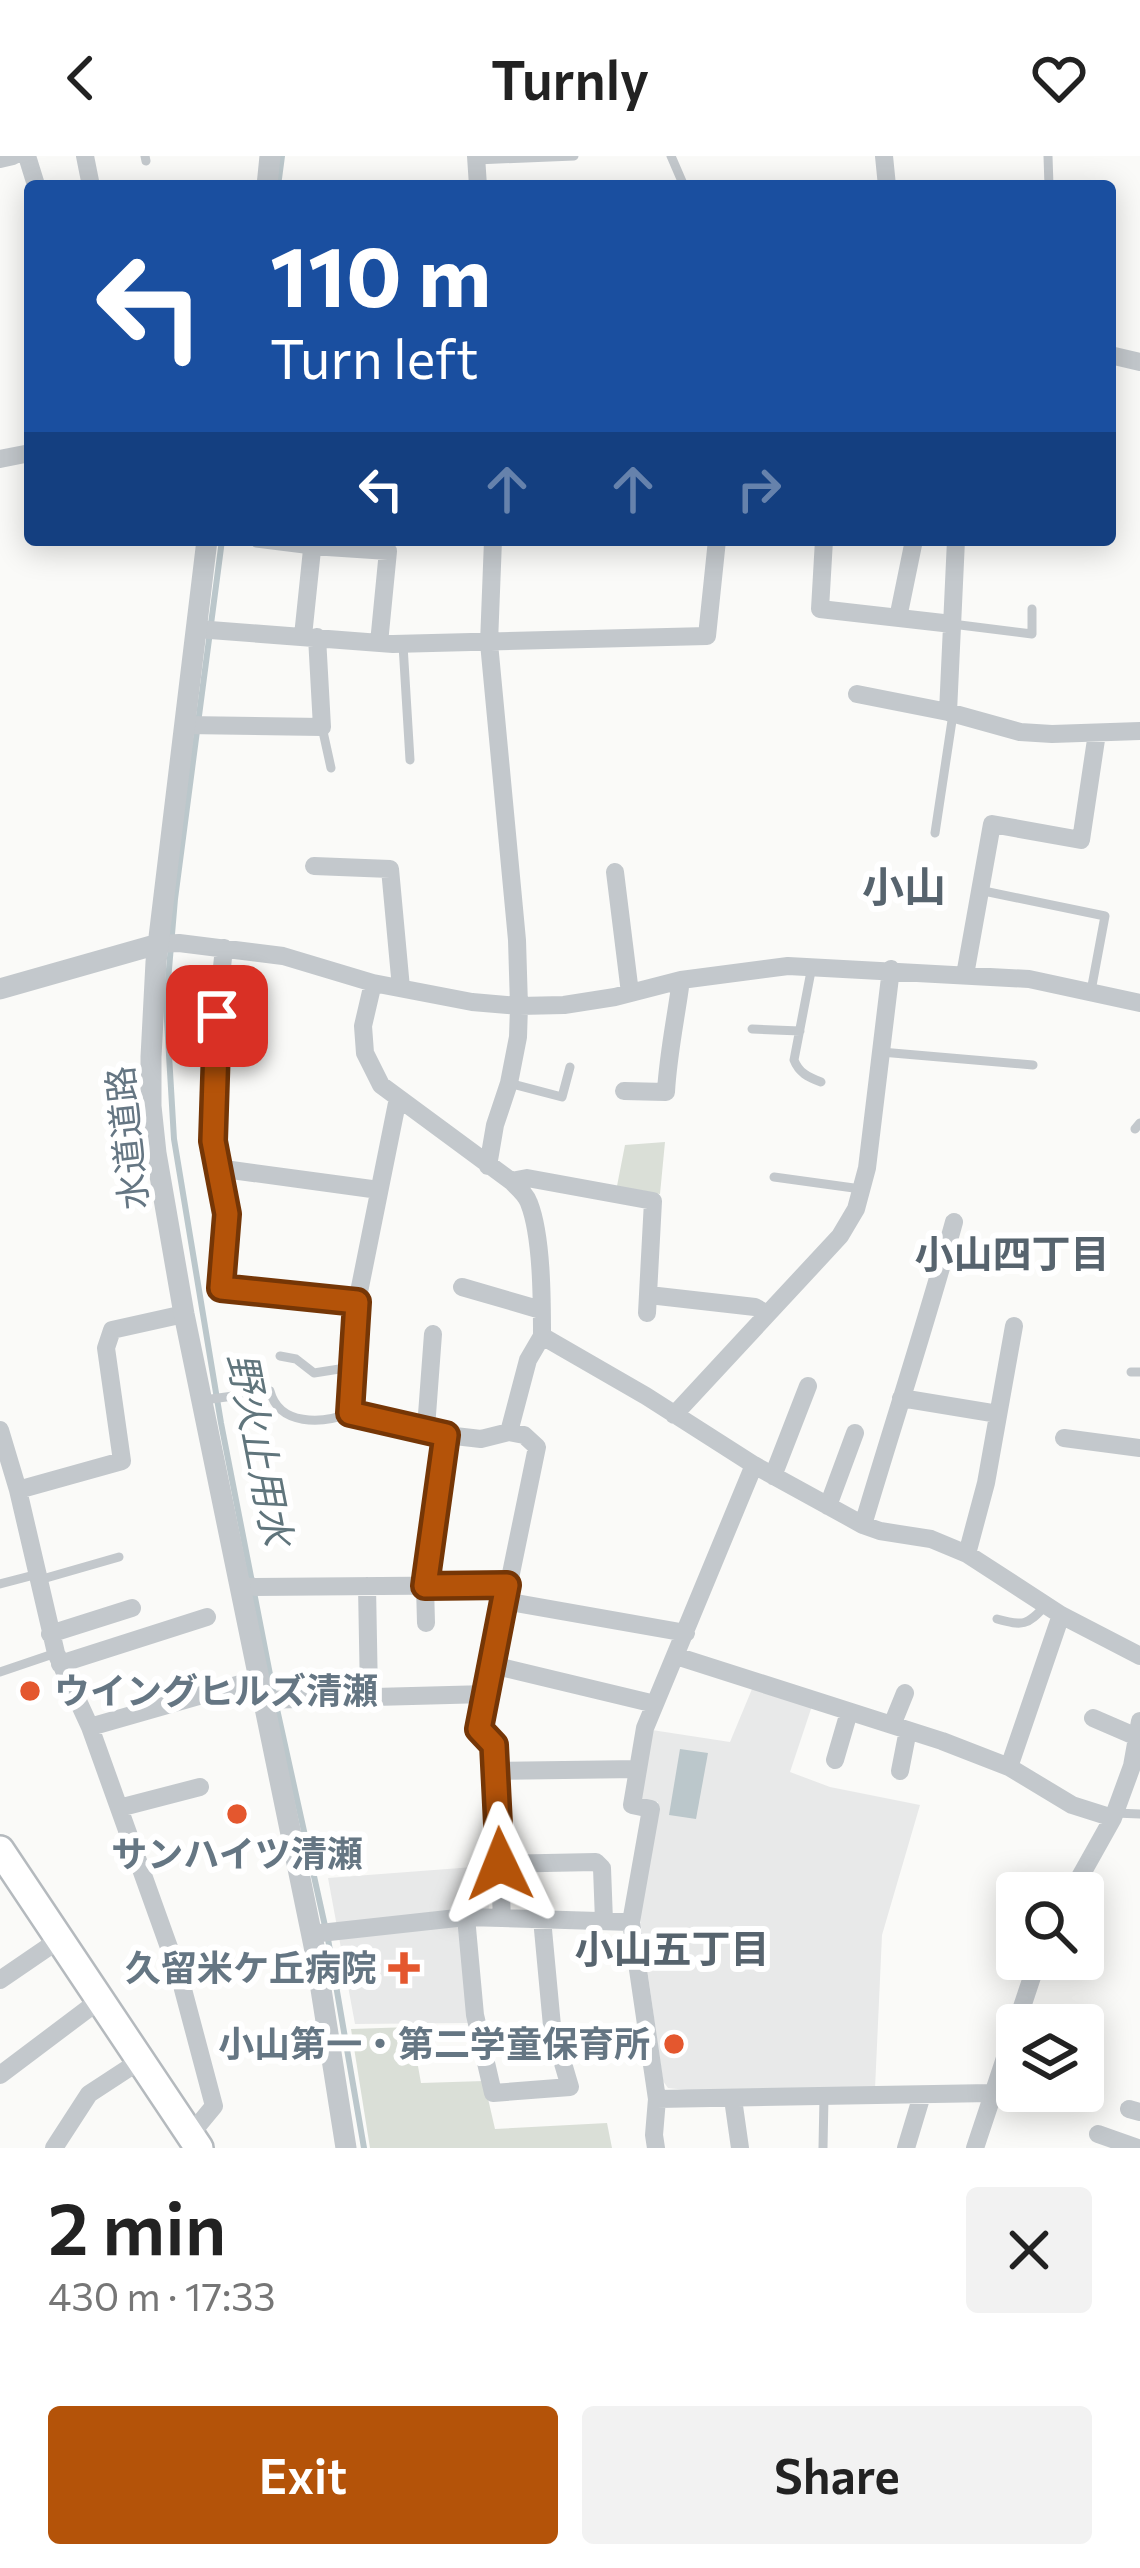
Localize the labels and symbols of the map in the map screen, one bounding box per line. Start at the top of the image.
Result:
district label: 小山 [862,859,946,911]
pin [166,965,268,1067]
street label: 水道道路 [96,1064,154,1212]
district label: 小山四丁目 [914,1228,1110,1276]
water label: 野火止用水 [220,1348,305,1553]
place label: ウイングヒルズ清瀬 [54,1667,378,1711]
marker: ウイングヒルズ清瀬 [17,1678,43,1704]
marker: サンハイツ清瀬 [224,1801,250,1827]
position arrow [437,1801,563,1927]
place label: サンハイツ清瀬 [111,1830,363,1874]
district label: 小山五丁目 [574,1923,770,1971]
place label: 久留米ケ丘病院 [125,1944,377,1988]
marker: 久留米ケ丘病院 [388,1952,420,1984]
place label: 小山第一・第二学童保育所 [218,2020,650,2064]
marker: 小山第一・第二学童保育所 [661,2031,687,2057]

